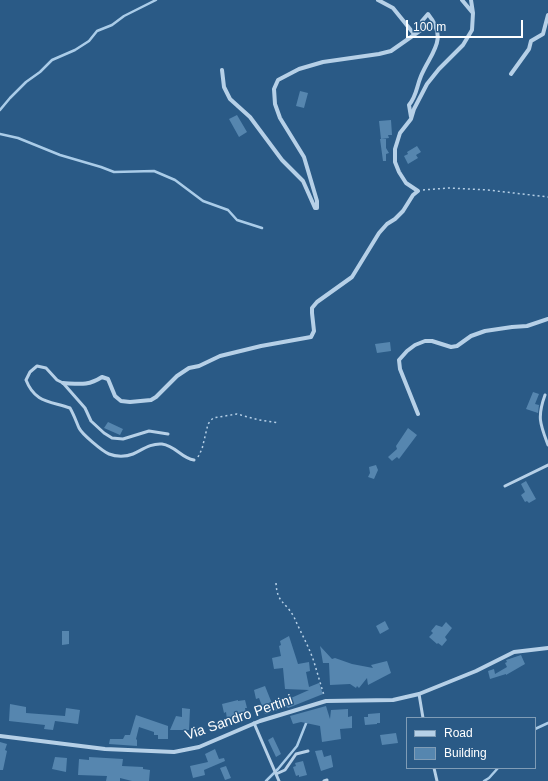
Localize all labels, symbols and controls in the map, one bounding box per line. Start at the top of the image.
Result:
scale bar [408,12,525,38]
text: 100 m [413,20,446,34]
street label: Via Sandro Pertini [183,692,295,744]
legend [406,717,536,769]
text: Road [444,726,473,740]
text: Building [444,746,487,760]

